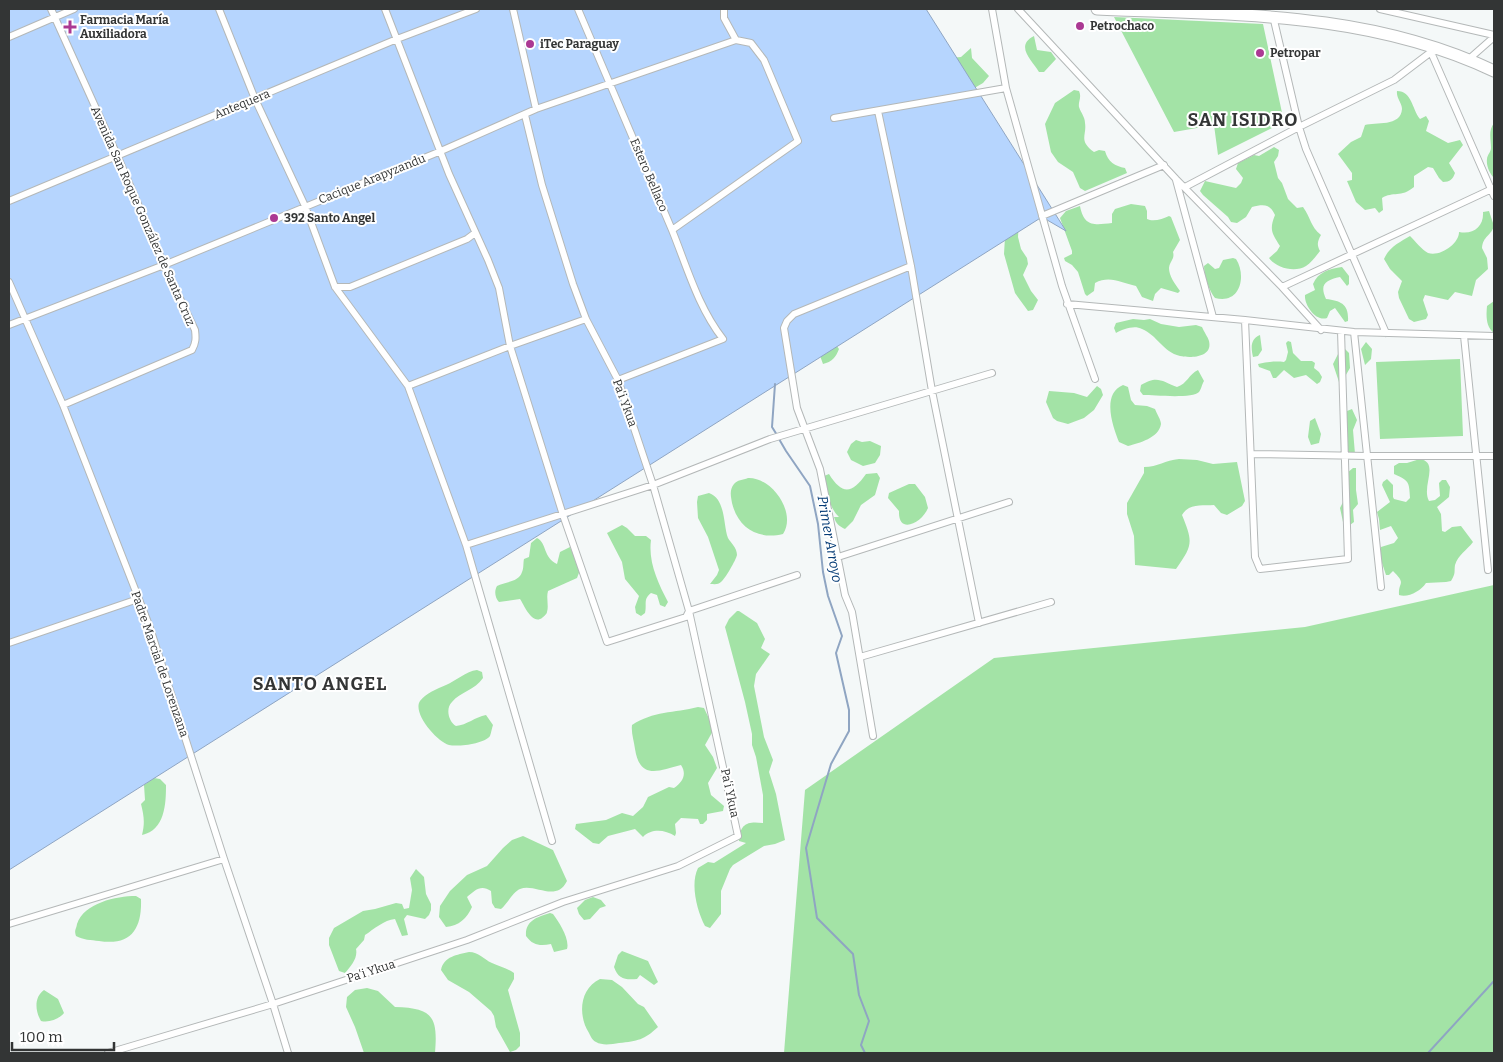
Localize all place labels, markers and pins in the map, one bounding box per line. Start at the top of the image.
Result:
place label: Farmacia María Auxiliadora [80,13,169,41]
place label: Petrochaco [1090,19,1154,33]
marker: Petrochaco [1074,20,1086,32]
marker: Farmacia María Auxiliadora [64,21,76,33]
place label: iTec Paraguay [540,37,619,51]
marker: iTec Paraguay [524,38,536,50]
place label: Petropar [1270,46,1321,60]
marker: Petropar [1254,47,1266,59]
place label: 392 Santo Angel [284,211,375,225]
marker: 392 Santo Angel [268,212,280,224]

